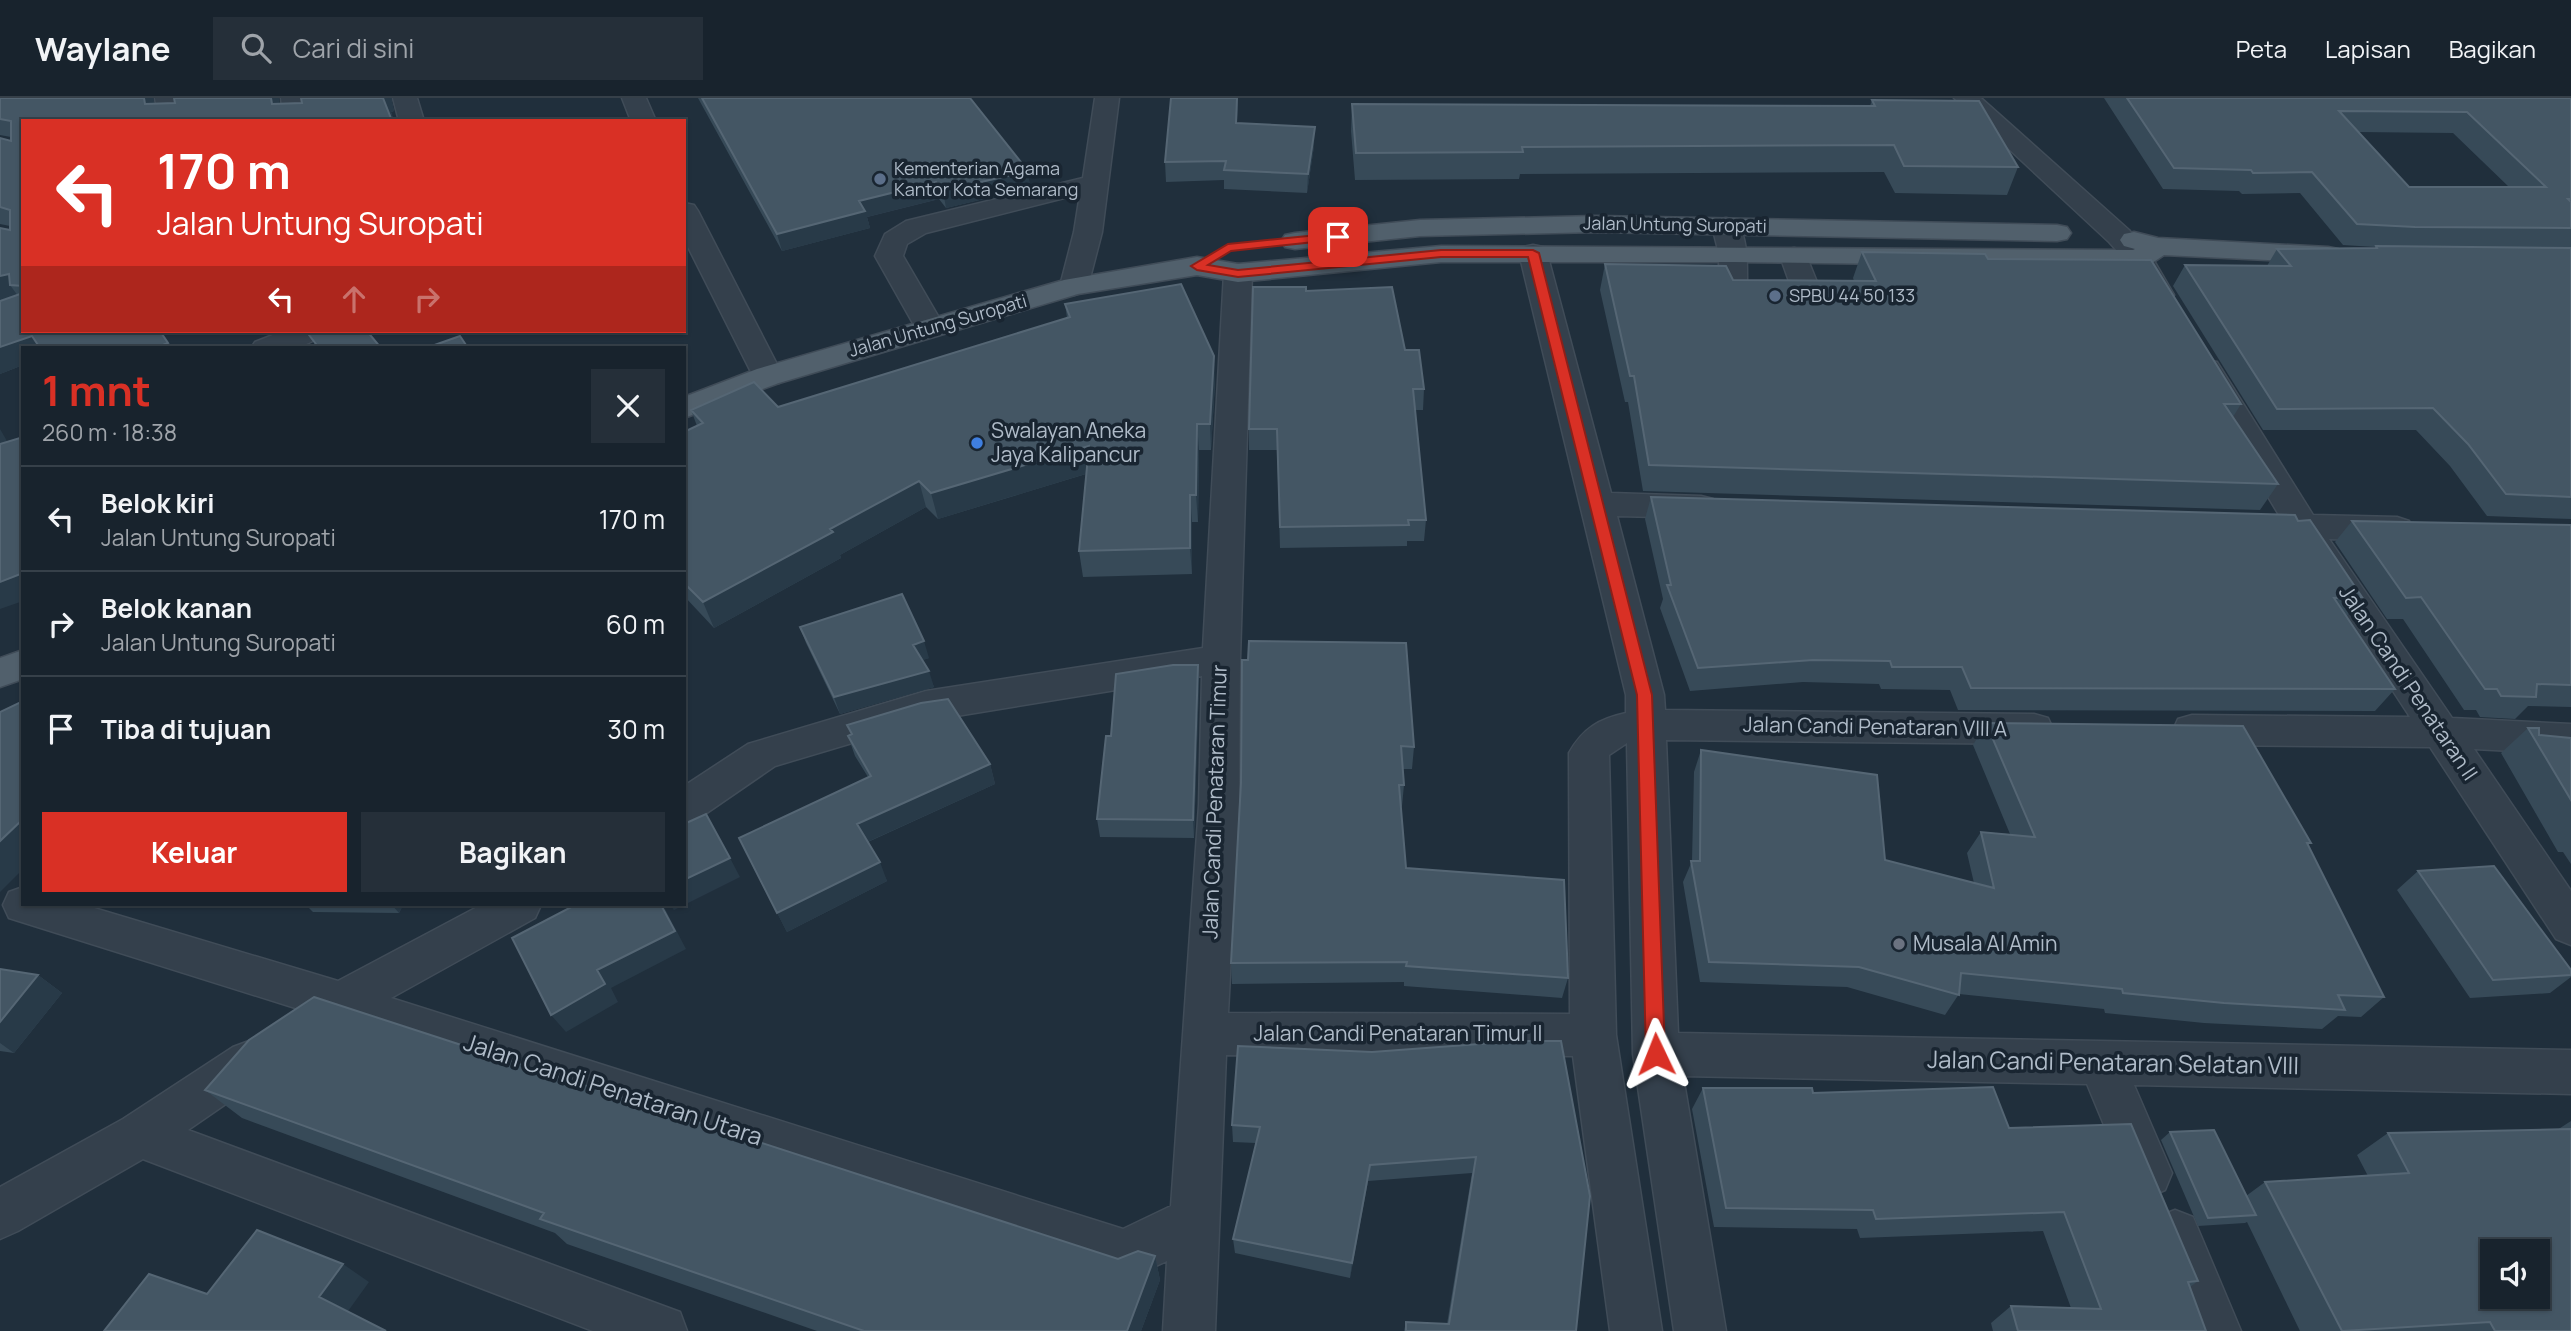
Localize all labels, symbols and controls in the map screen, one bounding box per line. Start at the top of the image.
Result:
search box [213,17,703,80]
text: Waylane [35,26,171,71]
icon: search [237,29,275,67]
text: Cari di sini [293,30,414,66]
text: Peta [2236,32,2287,65]
text: Lapisan [2325,32,2411,65]
text: Bagikan [2449,32,2536,65]
text: 170 m [157,137,291,204]
icon: left [42,147,133,238]
place label: Kementerian Agama Kantor Kota Semarang [894,156,1078,201]
marker: Kementerian Agama Kantor Kota Semarang [872,171,888,187]
text: Jalan Untung Suropati [157,201,484,245]
pin [1308,207,1368,267]
street label: Jalan Untung Suropati [1583,210,1767,238]
icon: arrive [1319,218,1357,256]
icon: left [262,280,300,318]
icon: ahead [335,280,373,318]
icon: right [408,280,446,318]
place label: SPBU 44 50 133 [1789,283,1915,307]
street label: Jalan Untung Suropati [846,288,1029,362]
marker: SPBU 44 50 133 [1767,288,1783,304]
text: 1 mnt [42,361,151,419]
button: close [591,369,665,443]
text: 260 m · 18:38 [42,416,177,448]
place label: Swalayan Aneka Jaya Kalipancur [991,416,1146,468]
marker: Swalayan Aneka Jaya Kalipancur [969,435,985,451]
text: Belok kiri [101,485,215,521]
icon: left [42,500,80,538]
text: 170 m [599,501,665,537]
text: Jalan Untung Suropati [101,521,336,553]
street label: Jalan Candi Penataran II [2333,580,2485,785]
text: Belok kanan [101,590,252,626]
icon: right [42,605,80,643]
text: 60 m [606,606,665,642]
text: Jalan Untung Suropati [101,626,336,658]
street label: Jalan Candi Penataran Timur [1195,664,1233,940]
icon: arrive [42,710,80,748]
street label: Jalan Candi Penataran VIII A [1743,710,2007,742]
text: Tiba di tujuan [101,711,271,747]
text: 30 m [608,711,665,747]
button: Keluar [42,812,347,892]
button: Bagikan [361,812,665,892]
place label: Musala Al Amin [1913,929,2057,957]
marker: Musala Al Amin [1891,936,1907,952]
position arrow [1619,1017,1693,1091]
street label: Jalan Candi Penataran Timur II [1254,1019,1542,1047]
street label: Jalan Candi Penataran Utara [460,1025,767,1153]
street label: Jalan Candi Penataran Selatan VIII [1927,1042,2299,1081]
map controls [2480,1239,2550,1309]
button: sound [2480,1239,2550,1309]

